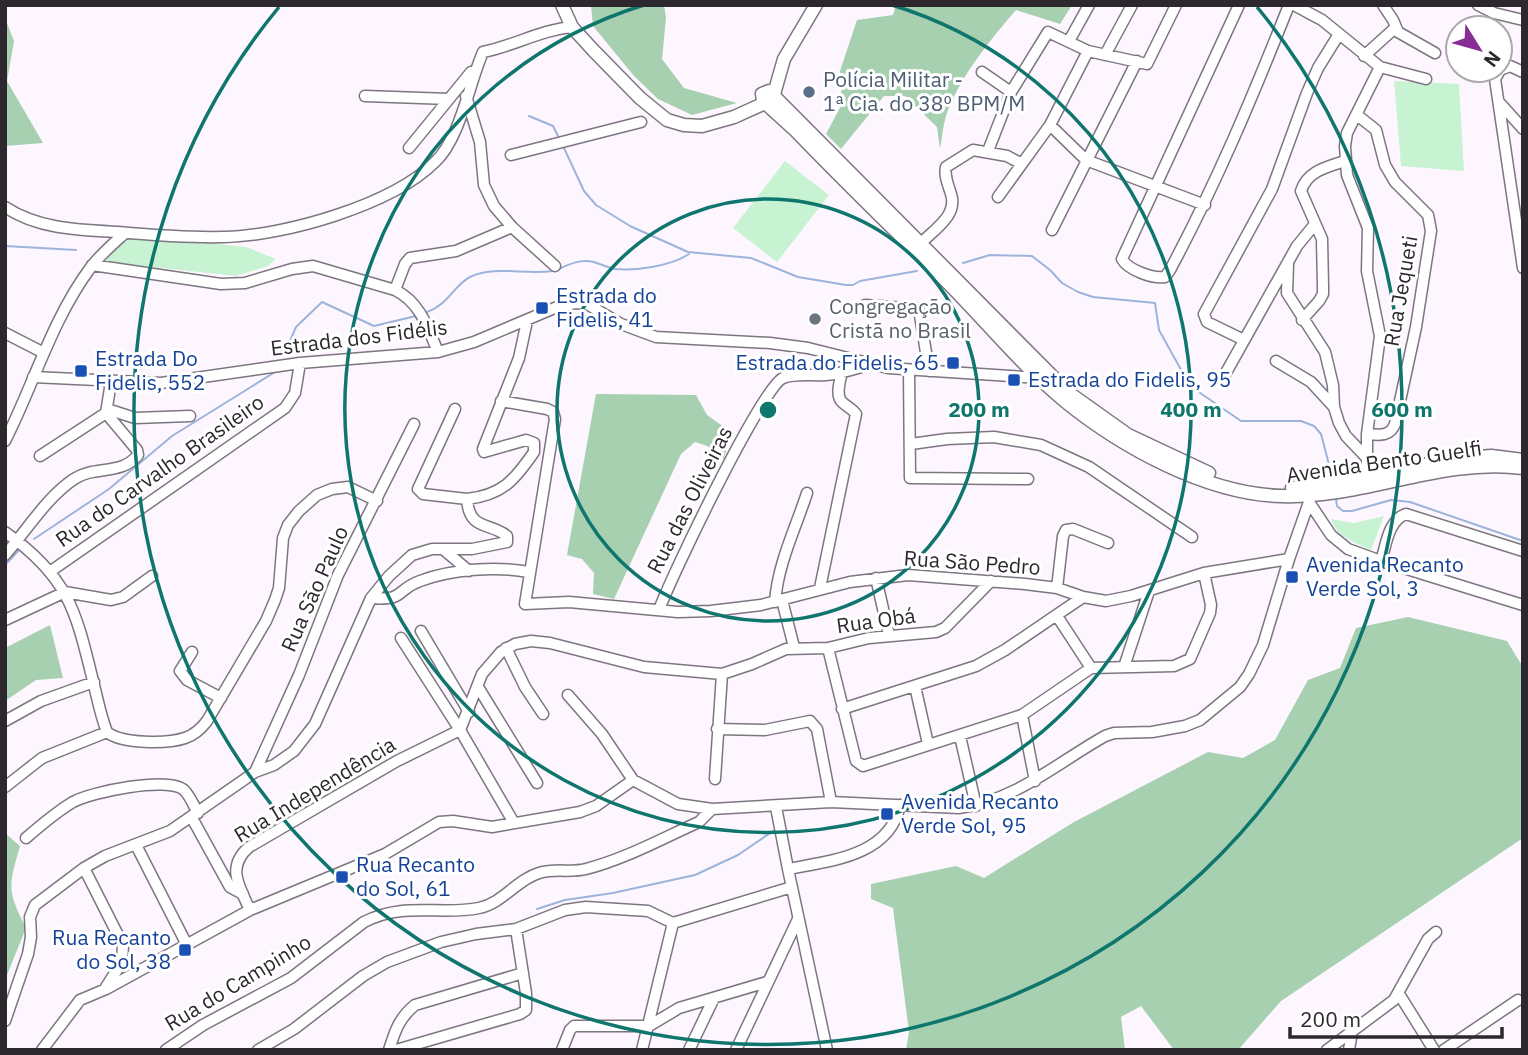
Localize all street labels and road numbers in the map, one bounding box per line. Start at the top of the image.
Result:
street label: Rua Jequeti [1376,233,1424,348]
street label: Estrada dos Fidélis [269,312,449,362]
street label: Rua do Carvalho Brasileiro [50,388,269,553]
street label: Rua das Oliveiras [640,421,738,578]
street label: Avenida Bento Guelfi [1284,433,1483,489]
street label: Rua São Paulo [274,521,354,656]
street label: Rua São Pedro [903,543,1041,581]
street label: Rua Obá [834,601,917,639]
street label: Rua Independência [228,730,401,848]
street label: Rua do Campinho [159,927,316,1037]

